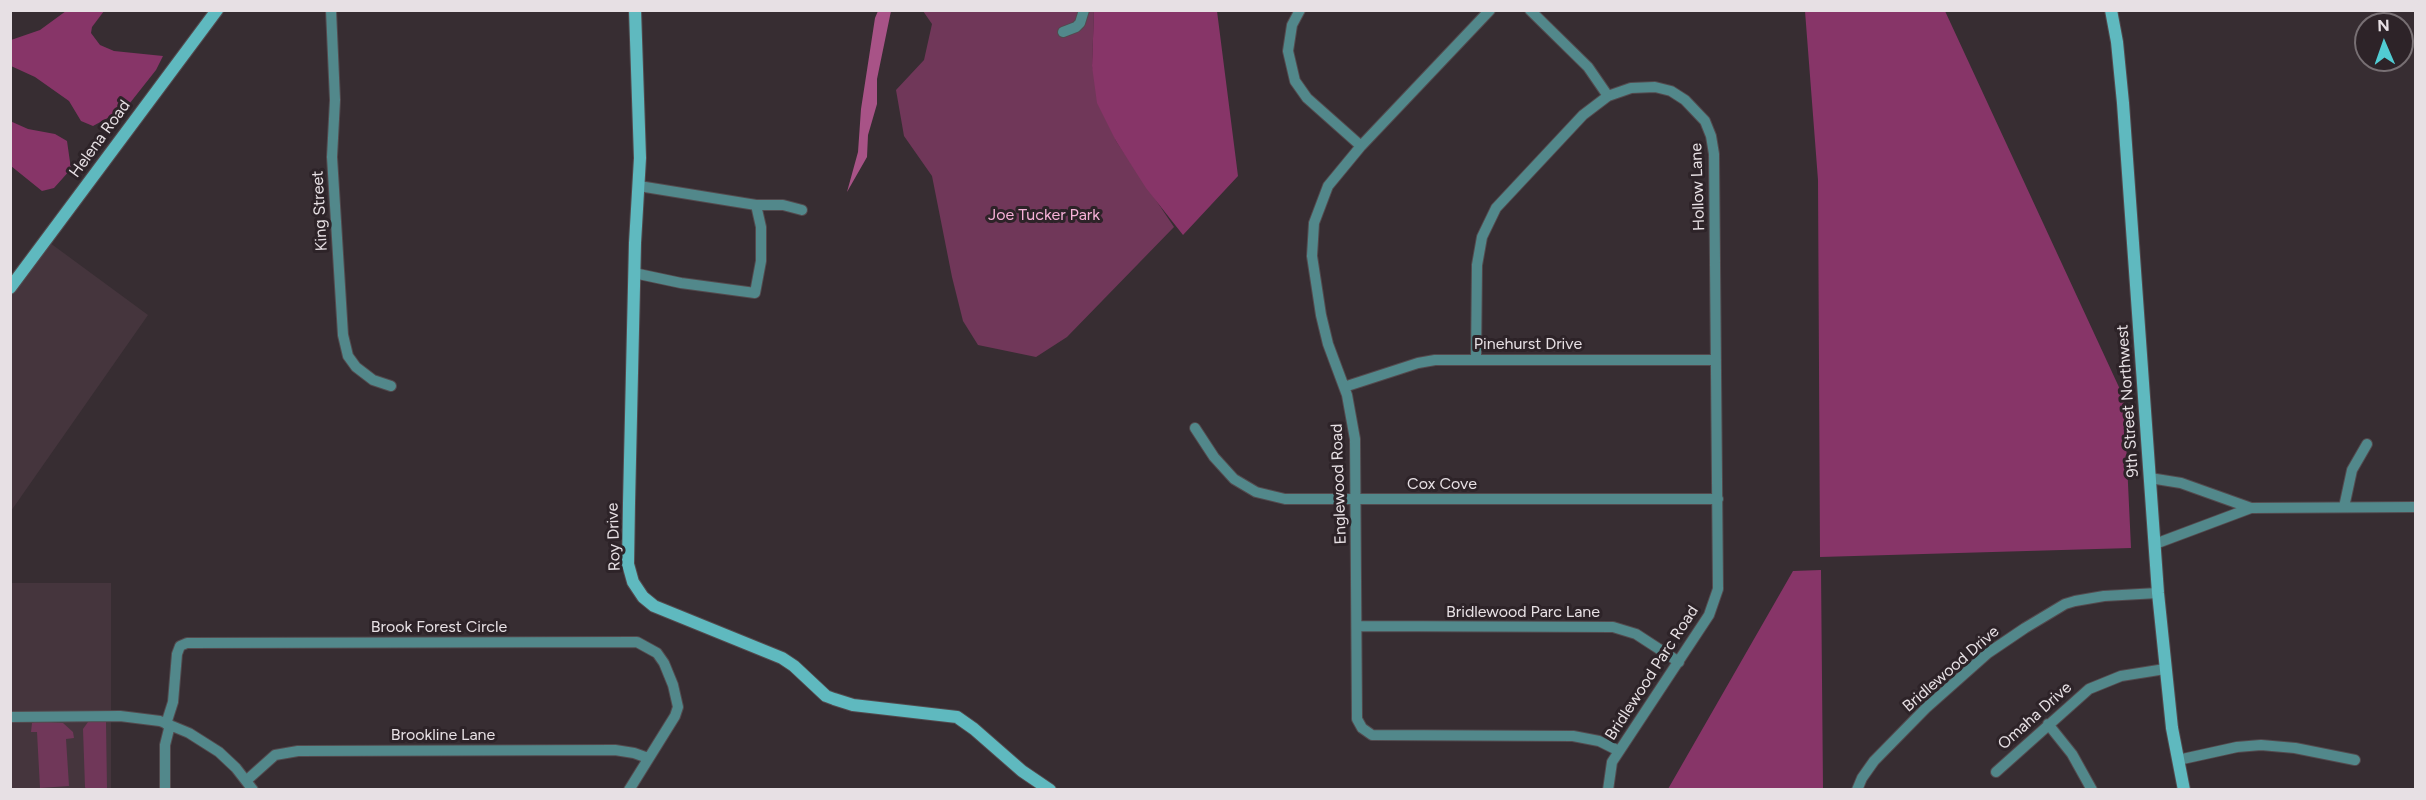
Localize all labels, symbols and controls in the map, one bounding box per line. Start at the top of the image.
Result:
north arrow [2354,12,2414,72]
text: N [2377,16,2390,35]
street label: Helena Road [66,97,134,181]
street label: Hollow Lane [1687,143,1709,231]
street label: King Street [308,170,332,252]
park label: Joe Tucker Park [988,205,1100,225]
street label: 9th Street Northwest [2113,324,2143,478]
street label: Pinehurst Drive [1474,334,1582,354]
street label: Englewood Road [1327,423,1351,545]
street label: Cox Cove [1407,474,1477,494]
street label: Roy Drive [603,502,625,572]
street label: Bridlewood Parc Lane [1446,602,1600,622]
street label: Bridlewood Parc Road [1601,602,1703,744]
street label: Brook Forest Circle [371,617,507,637]
street label: Bridlewood Drive [1899,622,2003,716]
street label: Omaha Drive [1994,678,2076,754]
street label: Brookline Lane [391,725,495,745]

